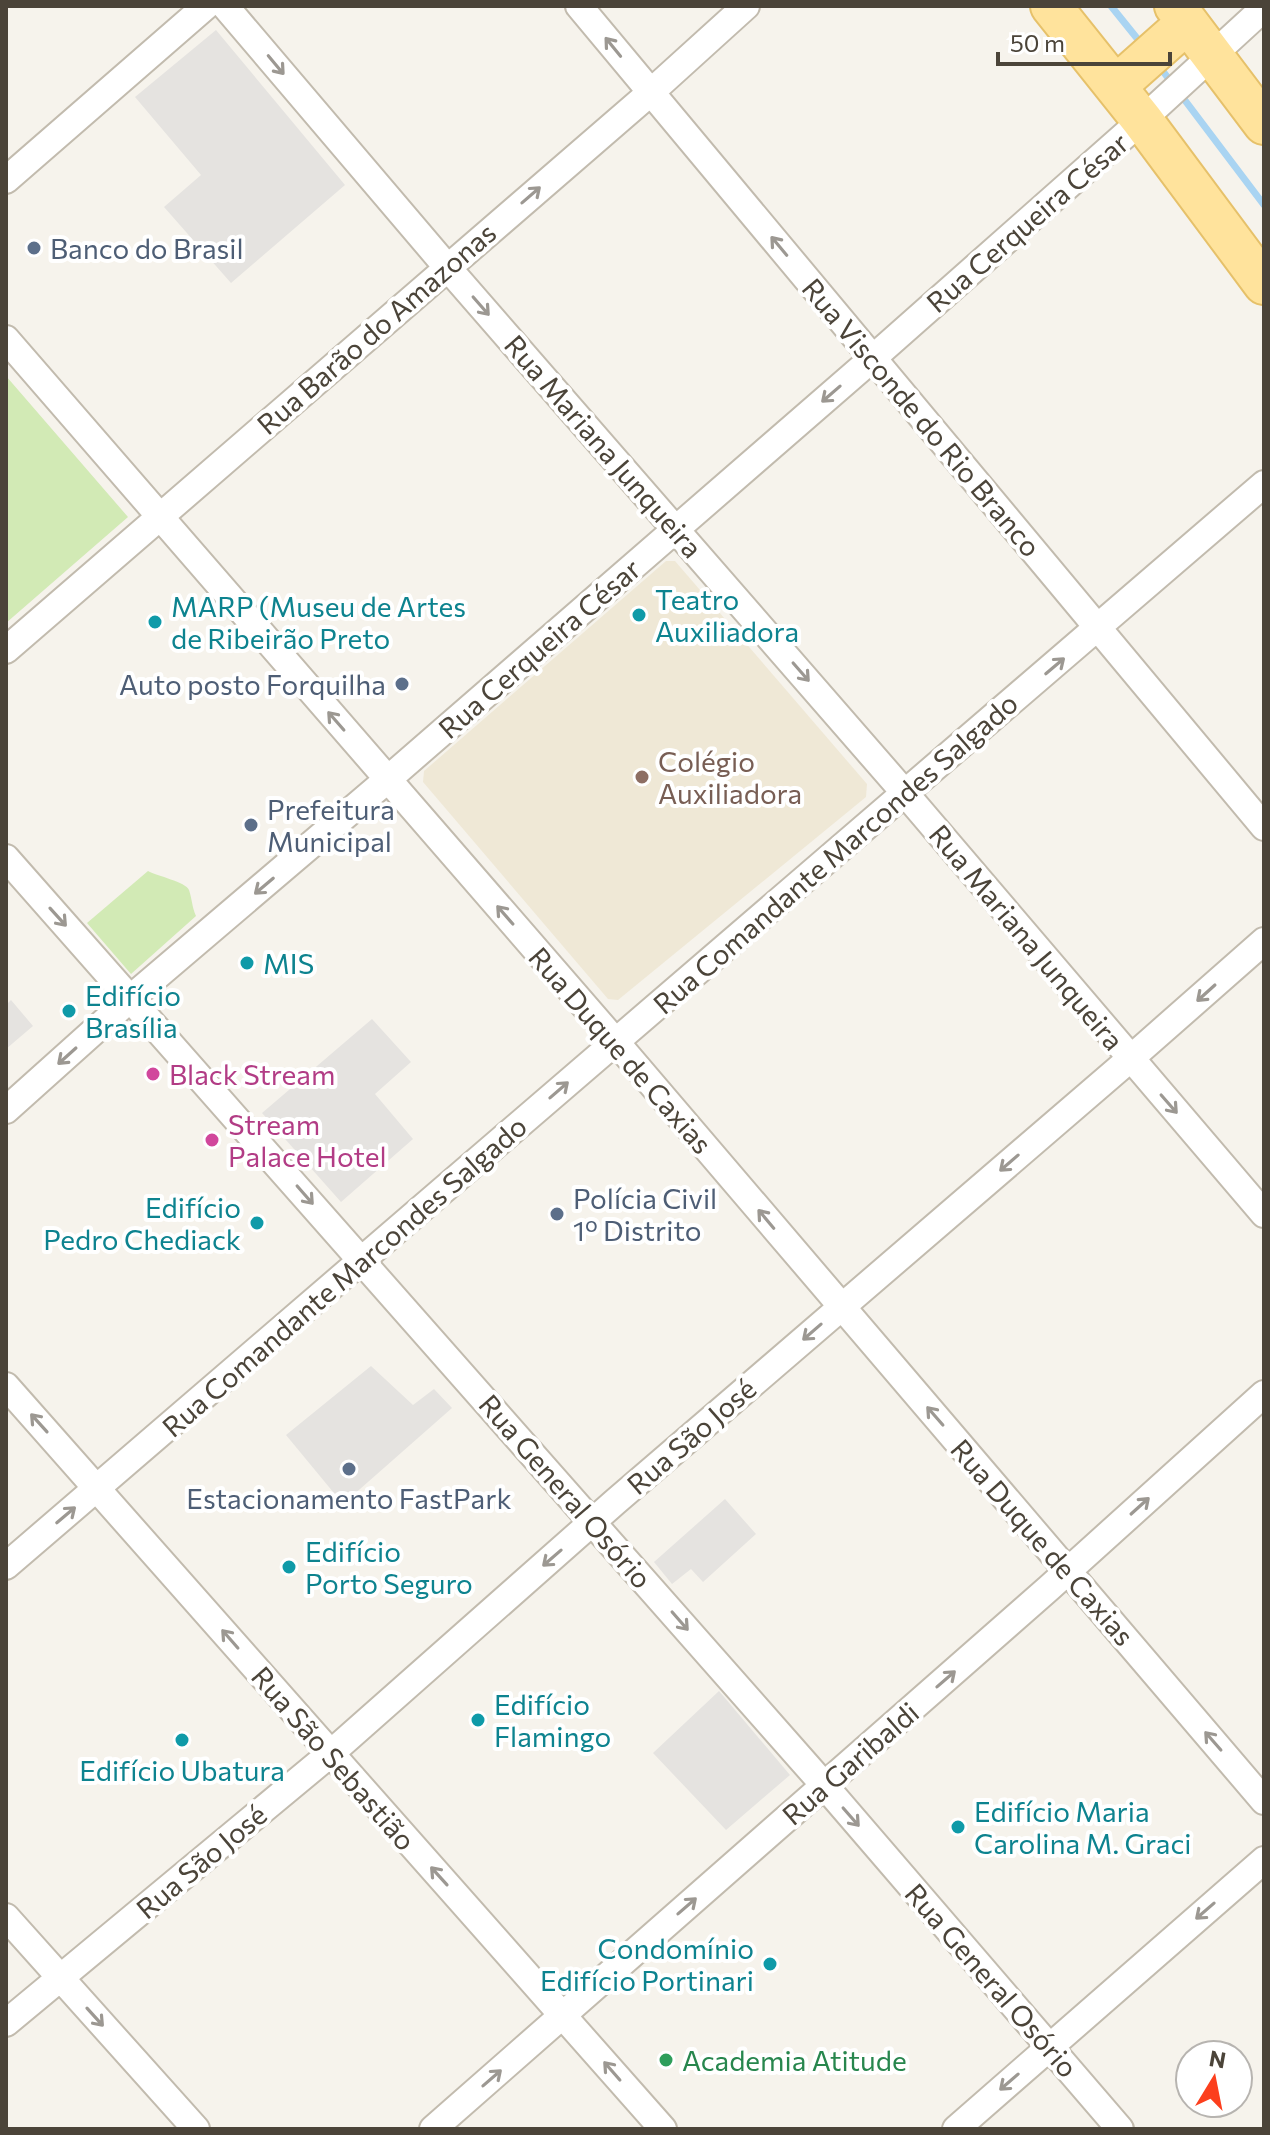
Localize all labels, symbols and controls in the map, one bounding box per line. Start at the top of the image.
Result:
scale bar [998,16,1170,66]
text: 50 m [1010,28,1065,57]
one-way arrow [604,37,621,58]
one-way arrow [266,55,284,75]
street label: Rua Cerqueira César [919,125,1135,319]
one-way arrow [521,186,541,204]
street label: Rua Barão do Amazonas [250,215,502,441]
place label: Banco do Brasil [50,231,244,265]
one-way arrow [770,237,788,257]
marker: Banco do Brasil [25,239,43,257]
street label: Rua Visconde do Rio Branco [796,271,1048,563]
one-way arrow [472,295,490,315]
street label: Rua Mariana Junqueira [498,328,710,564]
one-way arrow [822,385,842,403]
street label: Rua Cerqueira César [431,551,647,745]
place label: Teatro Auxiliadora [655,582,799,648]
place label: MARP (Museu de Artes de Ribeirão Preto [171,589,466,655]
marker: Teatro Auxiliadora [630,606,648,624]
marker: MARP (Museu de Artes de Ribeirão Preto [146,613,164,631]
one-way arrow [1044,657,1064,675]
one-way arrow [791,662,809,682]
place label: Auto posto Forquilha [119,667,386,701]
marker: Auto posto Forquilha [393,675,411,693]
street label: Rua Comandante Marcondes Salgado [646,685,1024,1021]
one-way arrow [327,712,345,732]
place label: Colégio Auxiliadora [658,744,802,810]
marker: Colégio Auxiliadora [633,768,651,786]
place label: Prefeitura Municipal [267,792,395,858]
marker: Prefeitura Municipal [242,816,260,834]
street label: Rua Mariana Junqueira [923,817,1131,1057]
one-way arrow [254,876,274,894]
one-way arrow [48,906,66,926]
one-way arrow [496,906,514,926]
street label: Rua Duque de Caxias [522,940,720,1160]
place label: MIS [263,946,314,980]
marker: MIS [238,954,256,972]
place label: Edifício Brasília [85,978,181,1044]
one-way arrow [1196,983,1216,1001]
marker: Edifício Brasília [60,1002,78,1020]
one-way arrow [57,1046,77,1064]
place label: Black Stream [169,1057,335,1091]
marker: Black Stream [144,1065,162,1083]
one-way arrow [549,1081,569,1099]
one-way arrow [1160,1094,1178,1114]
place label: Stream Palace Hotel [228,1107,387,1173]
street label: Rua Comandante Marcondes Salgado [155,1108,533,1444]
marker: Stream Palace Hotel [203,1131,221,1149]
one-way arrow [1000,1154,1020,1172]
place label: Polícia Civil 1º Distrito [573,1181,717,1247]
one-way arrow [295,1185,313,1205]
place label: Edifício Pedro Chediack [43,1190,241,1256]
marker: Polícia Civil 1º Distrito [548,1205,566,1223]
one-way arrow [757,1209,775,1229]
marker: Edifício Pedro Chediack [248,1214,266,1232]
one-way arrow [802,1323,822,1341]
street label: Rua São José [620,1371,762,1501]
street label: Rua General Osório [473,1387,659,1595]
one-way arrow [926,1407,944,1427]
one-way arrow [31,1414,49,1434]
street label: Rua Duque de Caxias [944,1432,1142,1652]
marker: Estacionamento FastPark [340,1460,358,1478]
place label: Estacionamento FastPark [186,1481,512,1515]
one-way arrow [1129,1497,1149,1515]
one-way arrow [55,1506,75,1524]
place label: Edifício Porto Seguro [305,1534,473,1600]
one-way arrow [543,1548,563,1566]
marker: Edifício Porto Seguro [280,1558,298,1576]
one-way arrow [671,1611,689,1631]
one-way arrow [221,1630,239,1650]
street label: Rua São Sebastião [245,1659,423,1857]
one-way arrow [935,1670,955,1688]
place label: Edifício Flamingo [494,1687,611,1753]
street label: Rua Garibaldi [775,1695,925,1831]
marker: Edifício Flamingo [469,1711,487,1729]
marker: Edifício Ubatura [173,1731,191,1749]
one-way arrow [1204,1732,1222,1752]
place label: Edifício Ubatura [79,1753,285,1787]
place label: Edifício Maria Carolina M. Graci [974,1794,1192,1860]
street label: Rua São José [129,1797,273,1925]
one-way arrow [842,1806,860,1826]
marker: Edifício Maria Carolina M. Graci [949,1818,967,1836]
one-way arrow [430,1867,448,1887]
street label: Rua General Osório [899,1876,1085,2084]
one-way arrow [677,1897,697,1915]
one-way arrow [1196,1902,1216,1920]
place label: Condomínio Edifício Portinari [540,1931,754,1997]
marker: Condomínio Edifício Portinari [761,1955,779,1973]
one-way arrow [86,2006,104,2026]
north arrow [1174,2039,1254,2119]
place label: Academia Atitude [682,2043,907,2077]
text: N [1207,2044,1228,2074]
marker: Academia Atitude [657,2051,675,2069]
one-way arrow [603,2061,621,2081]
one-way arrow [482,2069,502,2087]
one-way arrow [1000,2073,1020,2091]

